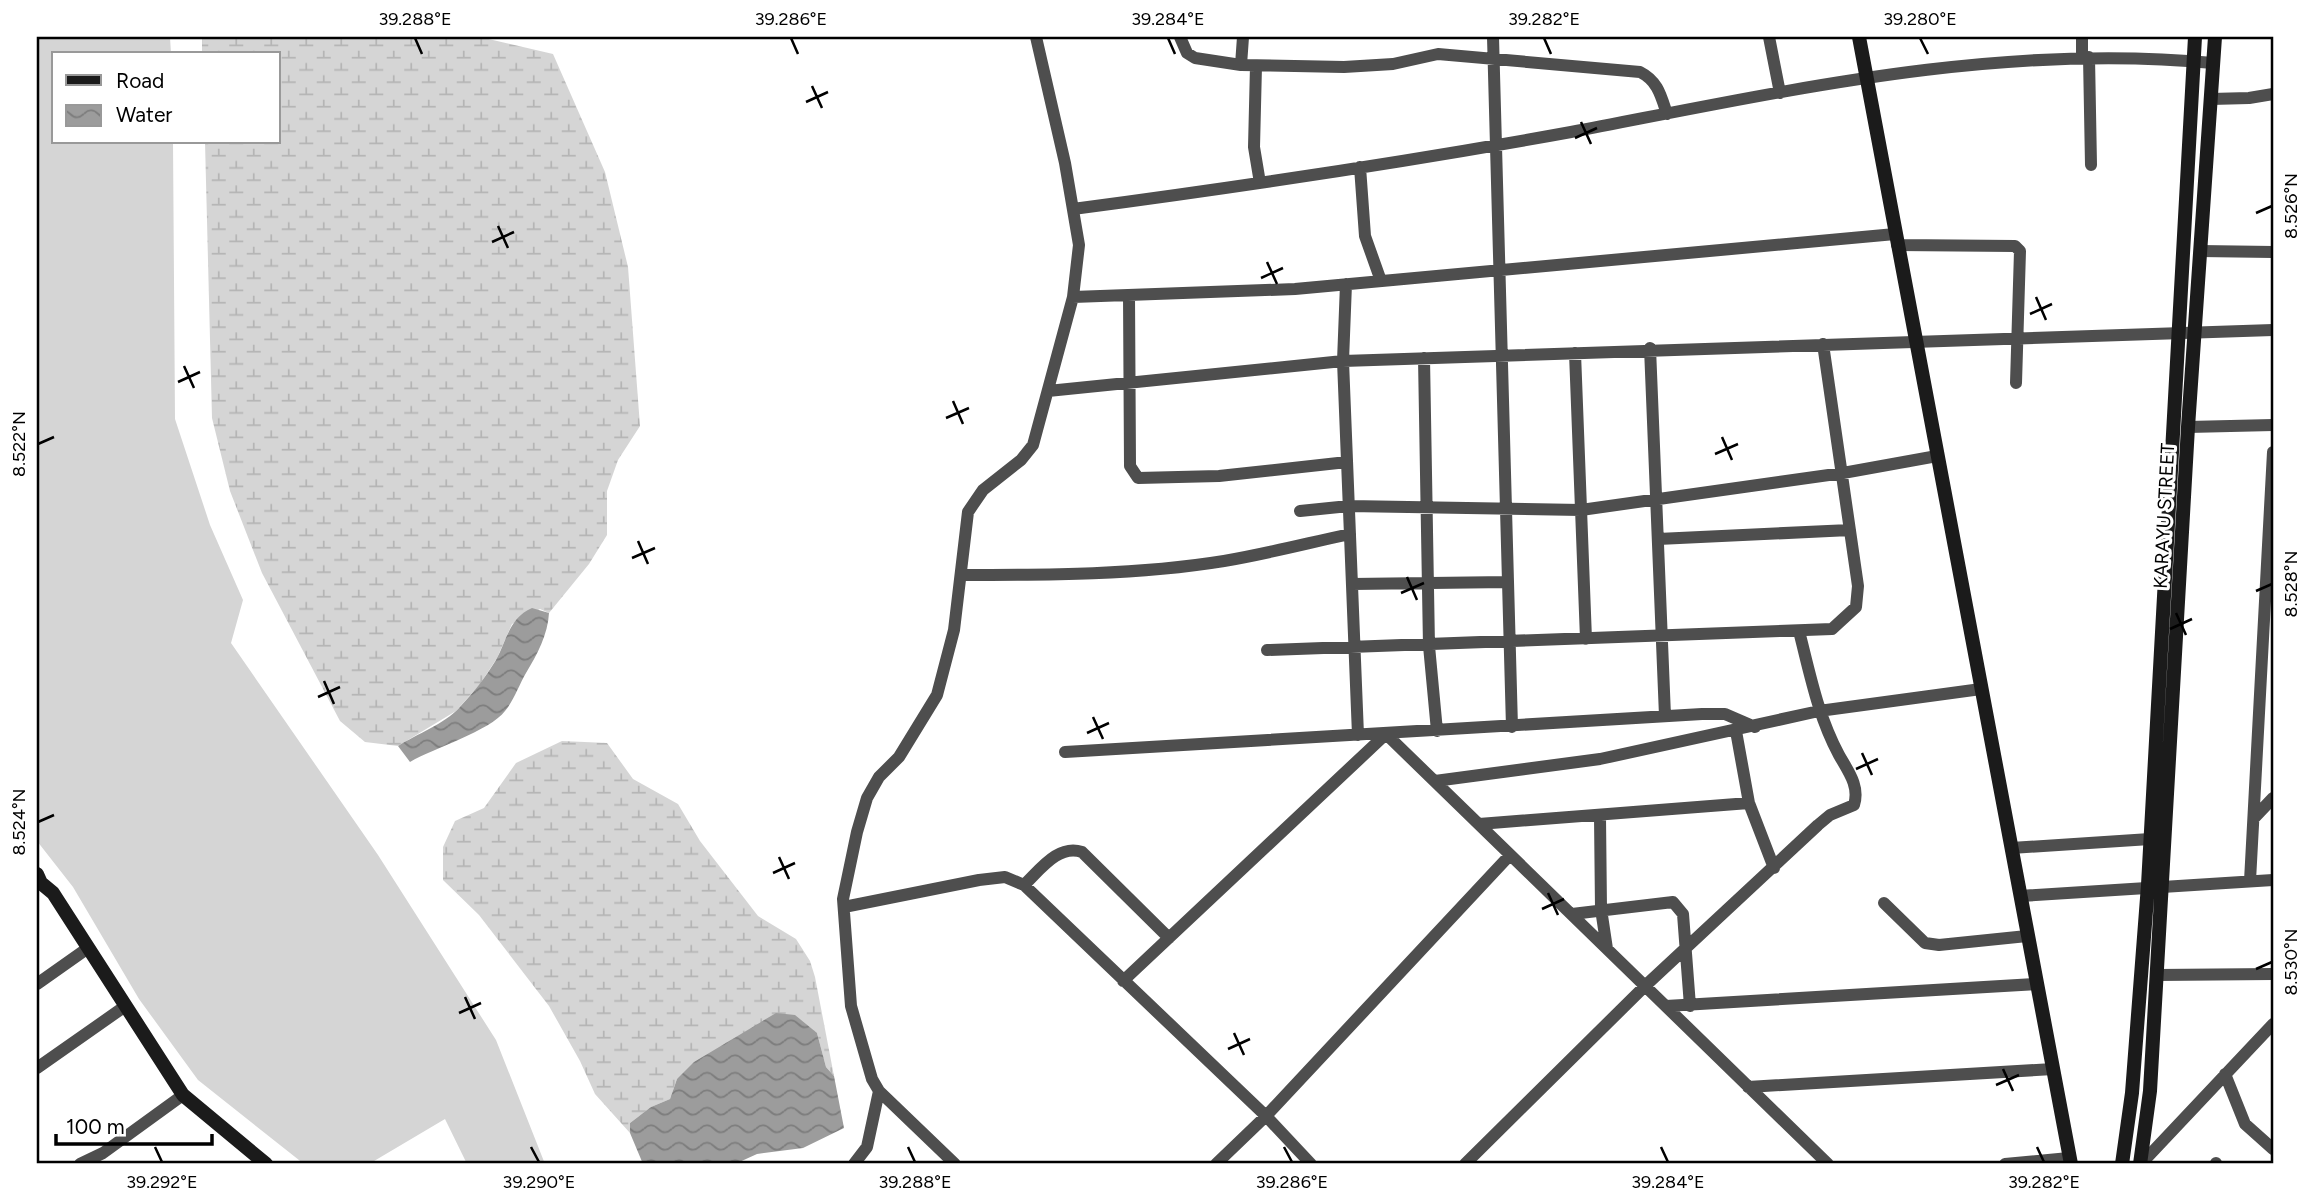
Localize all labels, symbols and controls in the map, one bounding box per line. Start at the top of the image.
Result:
text: 39.288°E [378,8,452,30]
text: 39.286°E [755,8,827,30]
text: 39.284°E [1131,8,1205,30]
text: 39.282°E [1508,8,1580,30]
text: 39.280°E [1883,8,1957,30]
legend [52,52,280,144]
text: Road [116,68,164,93]
text: Water [116,102,172,127]
text: 8.526°N [2280,173,2302,239]
text: 8.522°N [8,411,30,477]
street label: KARAYU STREET [2149,442,2179,589]
text: 8.528°N [2280,551,2302,617]
text: 8.524°N [8,789,30,855]
text: 8.530°N [2280,928,2302,996]
scale bar [56,1103,212,1147]
text: 100 m [66,1114,125,1139]
text: 39.292°E [126,1171,198,1193]
text: 39.290°E [503,1171,575,1193]
text: 39.288°E [878,1171,952,1193]
text: 39.286°E [1256,1171,1328,1193]
text: 39.284°E [1631,1171,1705,1193]
text: 39.282°E [2008,1171,2080,1193]

